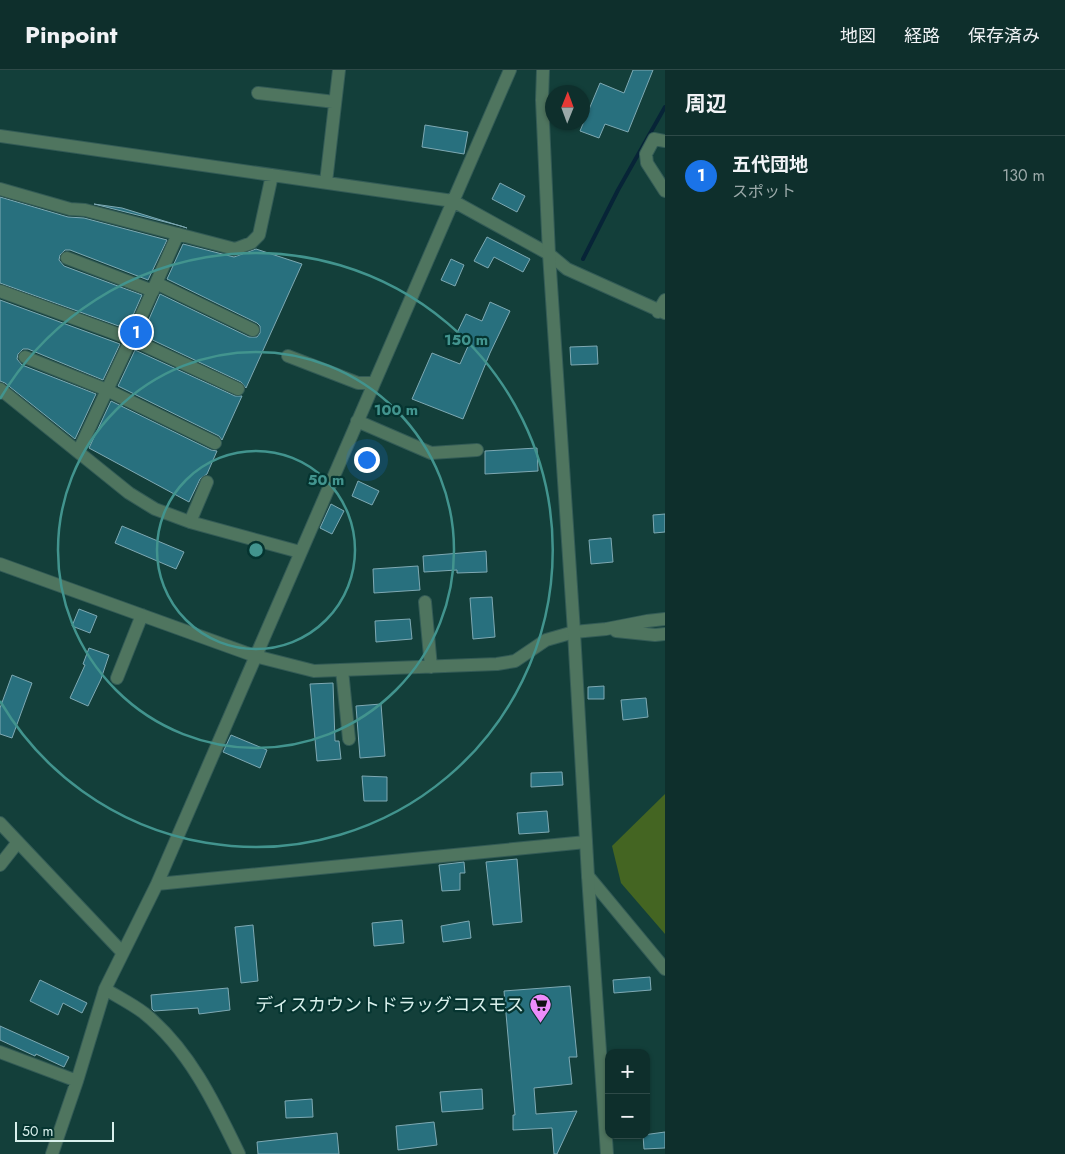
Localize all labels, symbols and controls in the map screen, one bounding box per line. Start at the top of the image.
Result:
text: Pinpoint [25,17,117,52]
text: 地図 [840,23,876,49]
text: 経路 [904,23,940,49]
text: 保存済み [968,23,1040,49]
north arrow [545,85,590,130]
text: 周辺 [685,89,727,119]
text: 五代団地 [732,151,808,178]
text: 1 [697,164,705,187]
text: 130 m [1002,164,1045,187]
text: スポット [732,180,796,203]
pin: 1 [120,313,152,351]
text: 150 m [444,329,488,351]
text: 100 m [374,399,418,421]
your location [354,447,380,473]
text: 50 m [308,469,344,491]
centre of rings [247,541,265,559]
place label: ディスカウントドラッグコスモス [255,992,524,1018]
supermarket icon: ディスカウントドラッグコスモス [528,993,552,1024]
map controls [605,1049,650,1139]
button: + [605,1049,650,1094]
button: − [605,1094,650,1139]
scale bar [15,1119,114,1142]
text: 50 m [22,1121,53,1141]

